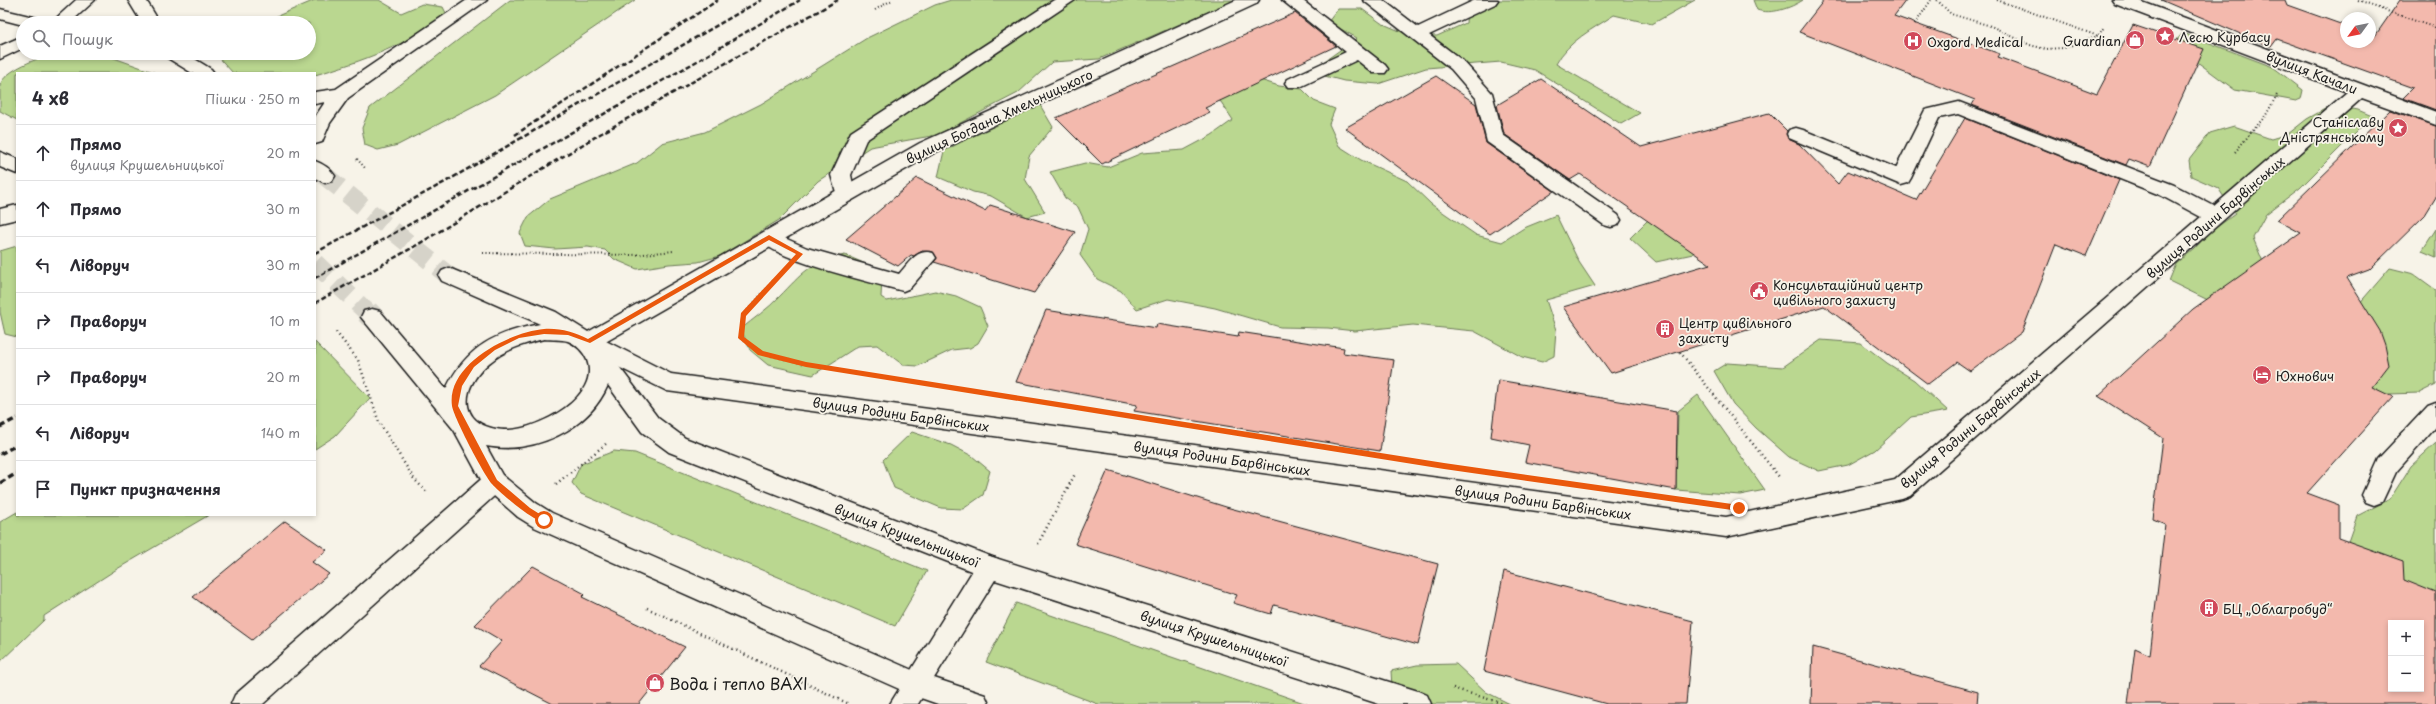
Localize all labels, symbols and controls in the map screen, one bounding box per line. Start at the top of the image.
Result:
north arrow [2340,12,2376,48]
search box [16,16,316,60]
place icon: Лесю Курбасу [2154,25,2176,47]
icon: search [30,27,52,49]
text: Пошук [62,27,113,50]
place label: Лесю Курбасу [2179,27,2271,46]
shop icon: Guardian [2124,29,2146,51]
hospital icon: Oxgord Medical [1902,30,1924,52]
place label: Guardian [2063,31,2121,50]
place label: Oxgord Medical [1927,32,2024,51]
street label: вулиця Качали [2264,46,2360,98]
street label: вулиця Богдана Хмельницького [902,64,1096,168]
text: 4 хв [32,85,69,111]
text: Пішки · 250 m [205,89,300,108]
place label: Станіславу Дністрянському [2279,112,2384,146]
place icon: Станіславу Дністрянському [2387,117,2409,139]
text: Прямо [70,132,121,155]
icon: ahead [32,142,54,164]
text: 20 m [266,143,300,162]
street label: вулиця Родини Барвінських [2142,151,2288,283]
text: вулиця Крушельницької [70,155,224,174]
text: Прямо [70,197,121,220]
icon: ahead [32,198,54,220]
text: 30 m [266,199,300,218]
text: Ліворуч [70,253,130,276]
icon: left [32,254,54,276]
text: 30 m [266,255,300,274]
place label: Консультаційний центр цивільного захисту [1773,275,1923,309]
public building icon: Консультаційний центр цивільного захисту [1748,280,1770,302]
text: Праворуч [70,309,147,332]
icon: right [32,310,54,332]
text: 10 m [270,311,300,330]
place label: Центр цивільного захисту [1678,313,1792,347]
building icon: Центр цивільного захисту [1654,318,1676,340]
street label: вулиця Родини Барвінських [1896,363,2044,493]
hotel icon: Юхнович [2251,364,2273,386]
text: Праворуч [70,365,147,388]
icon: right [32,366,54,388]
place label: Юхнович [2276,366,2334,385]
text: 20 m [266,367,300,386]
street label: вулиця Родини Барвінських [811,392,991,436]
text: Ліворуч [70,421,130,444]
icon: left [32,422,54,444]
text: 140 m [261,423,300,442]
street label: вулиця Родини Барвінських [1132,436,1312,480]
text: Пункт призначення [70,477,221,500]
icon: arrive [32,478,54,500]
street label: вулиця Родини Барвінських [1453,480,1633,524]
street label: вулиця Крушельницької [832,499,983,572]
route end [1730,499,1748,517]
route start [535,511,553,529]
building icon: БЦ „Облагробуд“ [2198,597,2220,619]
place label: БЦ „Облагробуд“ [2223,599,2333,618]
street label: вулиця Крушельницької [1138,605,1291,671]
map controls [2388,620,2424,692]
button: + [2388,620,2424,656]
button: − [2388,656,2424,692]
place label: Вода і тепло BAXI [669,671,808,695]
shop icon: Вода і тепло BAXI [644,672,666,694]

